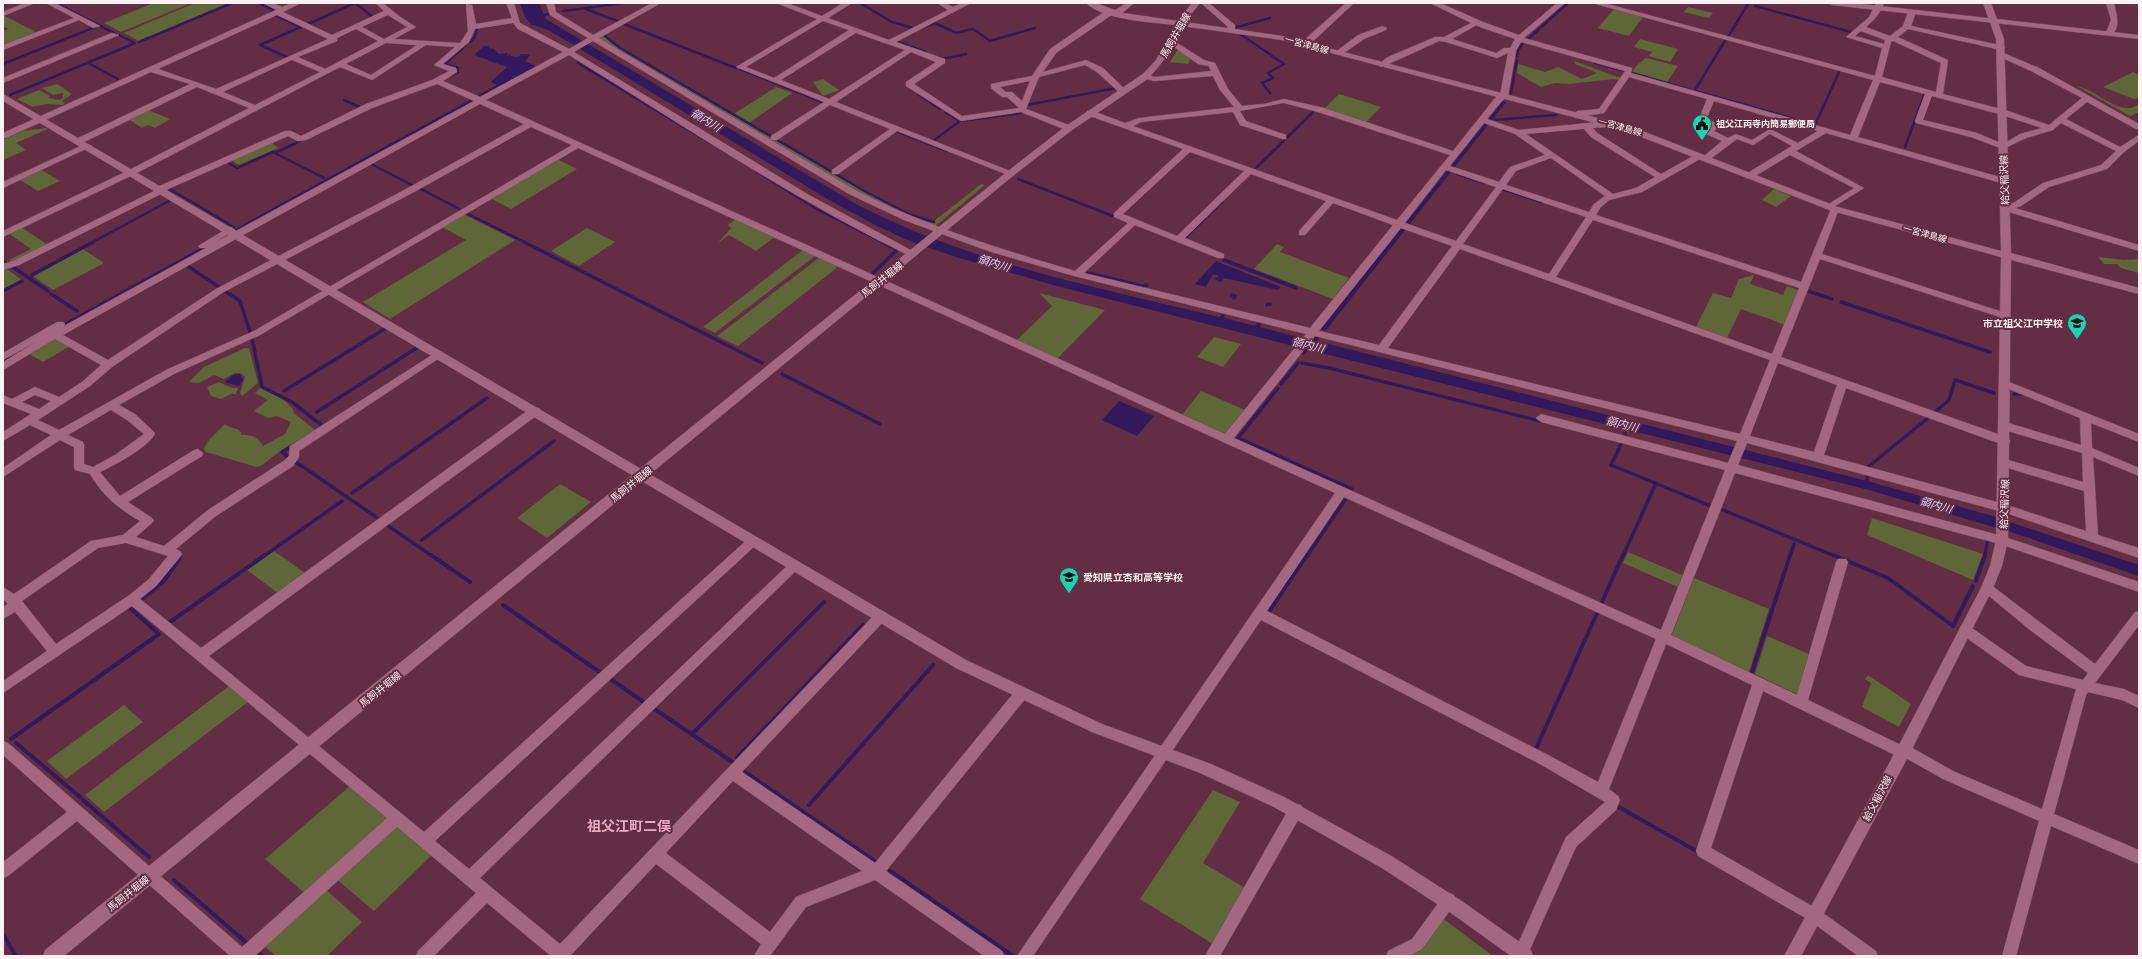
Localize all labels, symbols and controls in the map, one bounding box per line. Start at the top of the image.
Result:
street label: 馬飼井堀線 [1156,10,1194,60]
street label: 一宮津島線 [1284,32,1332,57]
water label: 領内川 [688,105,725,135]
public building icon: 祖父江両寺内簡易郵便局 [1691,113,1713,141]
street label: 一宮津島線 [1597,114,1645,139]
place label: 祖父江両寺内簡易郵便局 [1716,117,1815,130]
street label: 給父稲沢線 [1996,155,2012,205]
street label: 一宮津島線 [1902,221,1950,246]
water label: 領内川 [976,251,1013,275]
street label: 馬飼井堀線 [858,258,906,300]
school or university icon: 市立祖父江中学校 [2066,312,2088,340]
place label: 市立祖父江中学校 [1983,316,2063,330]
water label: 領内川 [1290,333,1327,356]
water label: 領内川 [1604,412,1641,435]
street label: 馬飼井堀線 [607,463,655,505]
street label: 給父稲沢線 [1996,479,2012,529]
water label: 領内川 [1918,493,1955,517]
school or university icon: 愛知県立杏和高等学校 [1058,566,1080,594]
place label: 愛知県立杏和高等学校 [1083,570,1183,584]
street label: 馬飼井堀線 [356,668,404,710]
street label: 給父稲沢線 [1859,773,1895,823]
district label: 祖父江町二俣 [587,816,671,835]
street label: 馬飼井堀線 [104,872,152,914]

